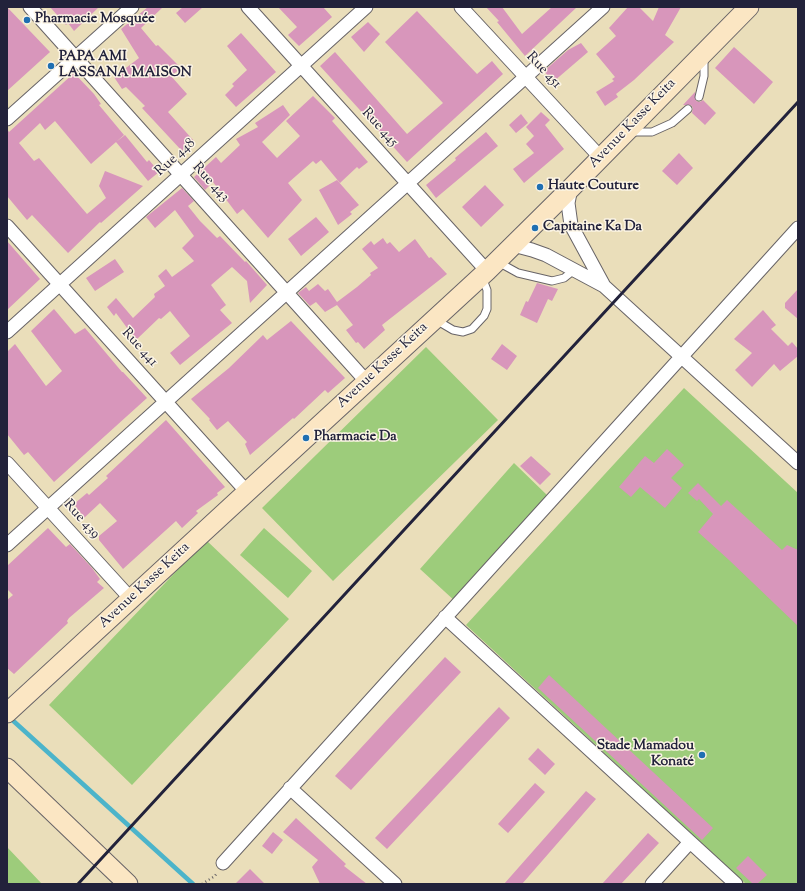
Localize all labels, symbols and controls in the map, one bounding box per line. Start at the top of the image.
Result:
place label: Pharmacie Mosquée [35,12,155,28]
marker: Pharmacie Mosquée [22,15,32,25]
street label: Rue 451 [522,49,564,93]
place label: PAPA AMI LASSANA MAISON [59,50,192,82]
marker: PAPA AMI LASSANA MAISON [46,61,56,71]
street label: Avenue Kasse Keita [586,76,680,172]
street label: Rue 445 [357,105,401,151]
street label: Rue 448 [152,136,200,180]
street label: Rue 443 [188,160,232,206]
place label: Haute Couture [548,179,639,195]
marker: Haute Couture [535,182,545,192]
place label: Capitaine Ka Da [543,220,642,236]
marker: Capitaine Ka Da [530,223,540,233]
street label: Avenue Kasse Keita [334,320,432,412]
street label: Rue 441 [117,325,161,371]
place label: Pharmacie Da [314,430,397,446]
marker: Pharmacie Da [301,433,311,443]
street label: Rue 439 [59,497,103,543]
street label: Avenue Kasse Keita [96,540,194,632]
place label: Stade Mamadou Konaté [597,739,694,772]
marker: Stade Mamadou Konaté [697,750,707,760]

